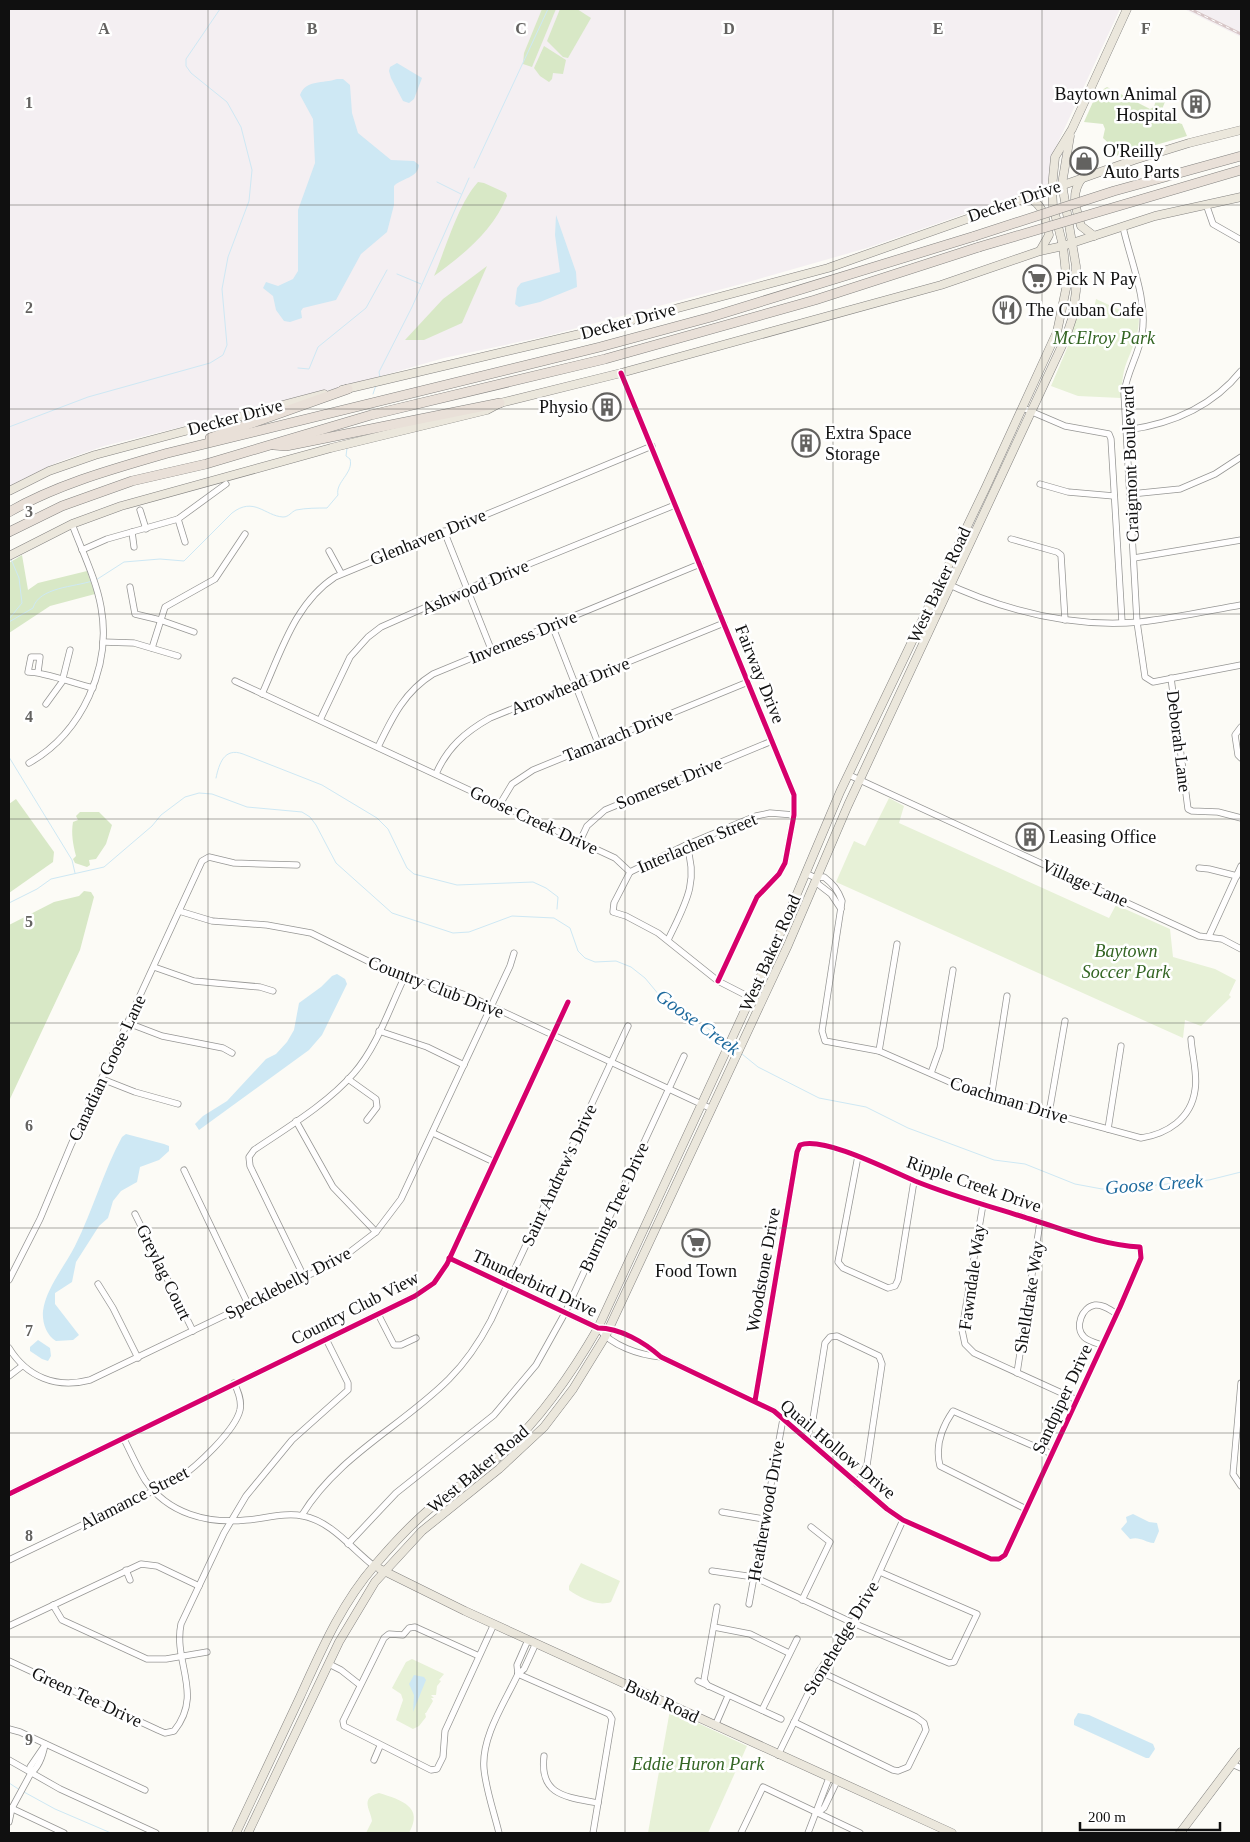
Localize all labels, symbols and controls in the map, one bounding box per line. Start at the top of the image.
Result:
text: A [98,20,110,37]
text: B [307,20,318,37]
text: C [515,20,527,37]
text: D [723,20,735,37]
text: E [933,20,943,37]
text: F [1141,20,1151,37]
place label: Baytown Animal Hospital [1055,84,1177,125]
building icon: Baytown Animal Hospital [1181,89,1211,119]
text: 1 [25,94,33,111]
place label: O'Reilly Auto Parts [1103,141,1180,182]
shop icon: O'Reilly Auto Parts [1069,146,1099,176]
street label: Decker Drive [965,176,1063,226]
supermarket icon: Pick N Pay [1022,264,1052,294]
place label: Pick N Pay [1056,269,1137,289]
restaurant icon: The Cuban Cafe [992,295,1022,325]
text: 2 [25,299,33,316]
street label: Decker Drive [578,299,678,343]
place label: The Cuban Cafe [1026,300,1144,320]
park label: McElroy Park [1052,328,1156,348]
street label: Craigmont Boulevard [1117,385,1143,543]
building icon: Physio [592,392,622,422]
street label: Decker Drive [185,395,285,439]
place label: Physio [539,397,588,417]
place label: Extra Space Storage [825,423,911,464]
building icon: Extra Space Storage [791,428,821,458]
text: 3 [25,503,33,520]
street label: Glenhaven Drive [367,505,489,569]
street label: West Baker Road [903,524,975,646]
street label: Ashwood Drive [418,555,532,619]
street label: Inverness Drive [466,606,580,668]
street label: Fairway Drive [731,622,789,726]
street label: Arrowhead Drive [508,653,632,719]
street label: Deborah Lane [1163,689,1195,793]
street label: Tamarach Drive [560,704,676,766]
text: 4 [25,708,33,725]
street label: Somerset Drive [613,753,725,813]
street label: Goose Creek Drive [467,782,601,858]
street label: Interlachen Street [634,809,760,877]
building icon: Leasing Office [1015,822,1045,852]
place label: Leasing Office [1049,827,1156,847]
street label: Village Lane [1039,855,1131,911]
street label: West Baker Road [735,892,805,1014]
text: 5 [25,913,33,930]
park label: Baytown Soccer Park [1082,941,1171,982]
street label: Country Club Drive [365,952,507,1022]
water label: Goose Creek [652,985,744,1060]
street label: Canadian Goose Lane [64,992,150,1144]
street label: Coachman Drive [948,1073,1070,1127]
street label: Saint Andrew's Drive [517,1101,601,1249]
text: 6 [25,1117,33,1134]
street label: Burning Tree Drive [575,1139,653,1275]
street label: Ripple Creek Drive [904,1152,1044,1216]
water label: Goose Creek [1104,1170,1204,1198]
street label: Woodstone Drive [742,1206,784,1334]
street label: Greylag Court [132,1221,196,1323]
street label: Fawndale Way [955,1223,989,1331]
supermarket icon: Food Town [681,1228,711,1258]
street label: Shelldrake Way [1010,1239,1048,1355]
street label: Specklebelly Drive [222,1243,354,1323]
street label: Thunderbird Drive [469,1245,601,1321]
place label: Food Town [655,1261,737,1281]
street label: Country Club View [288,1267,422,1349]
text: 7 [25,1322,33,1339]
street label: Sandpiper Drive [1028,1341,1096,1457]
street label: Quail Hollow Drive [776,1395,900,1503]
street label: West Baker Road [423,1421,533,1517]
street label: Heatherwood Drive [744,1439,788,1583]
street label: Alamance Street [76,1462,192,1534]
text: 8 [25,1527,33,1544]
street label: Stonehedge Drive [799,1577,883,1699]
street label: Green Tee Drive [29,1663,145,1731]
street label: Bush Road [622,1675,702,1727]
text: 9 [25,1731,33,1748]
park label: Eddie Huron Park [631,1754,765,1774]
scale bar [1080,1800,1220,1832]
text: 200 m [1088,1809,1126,1825]

